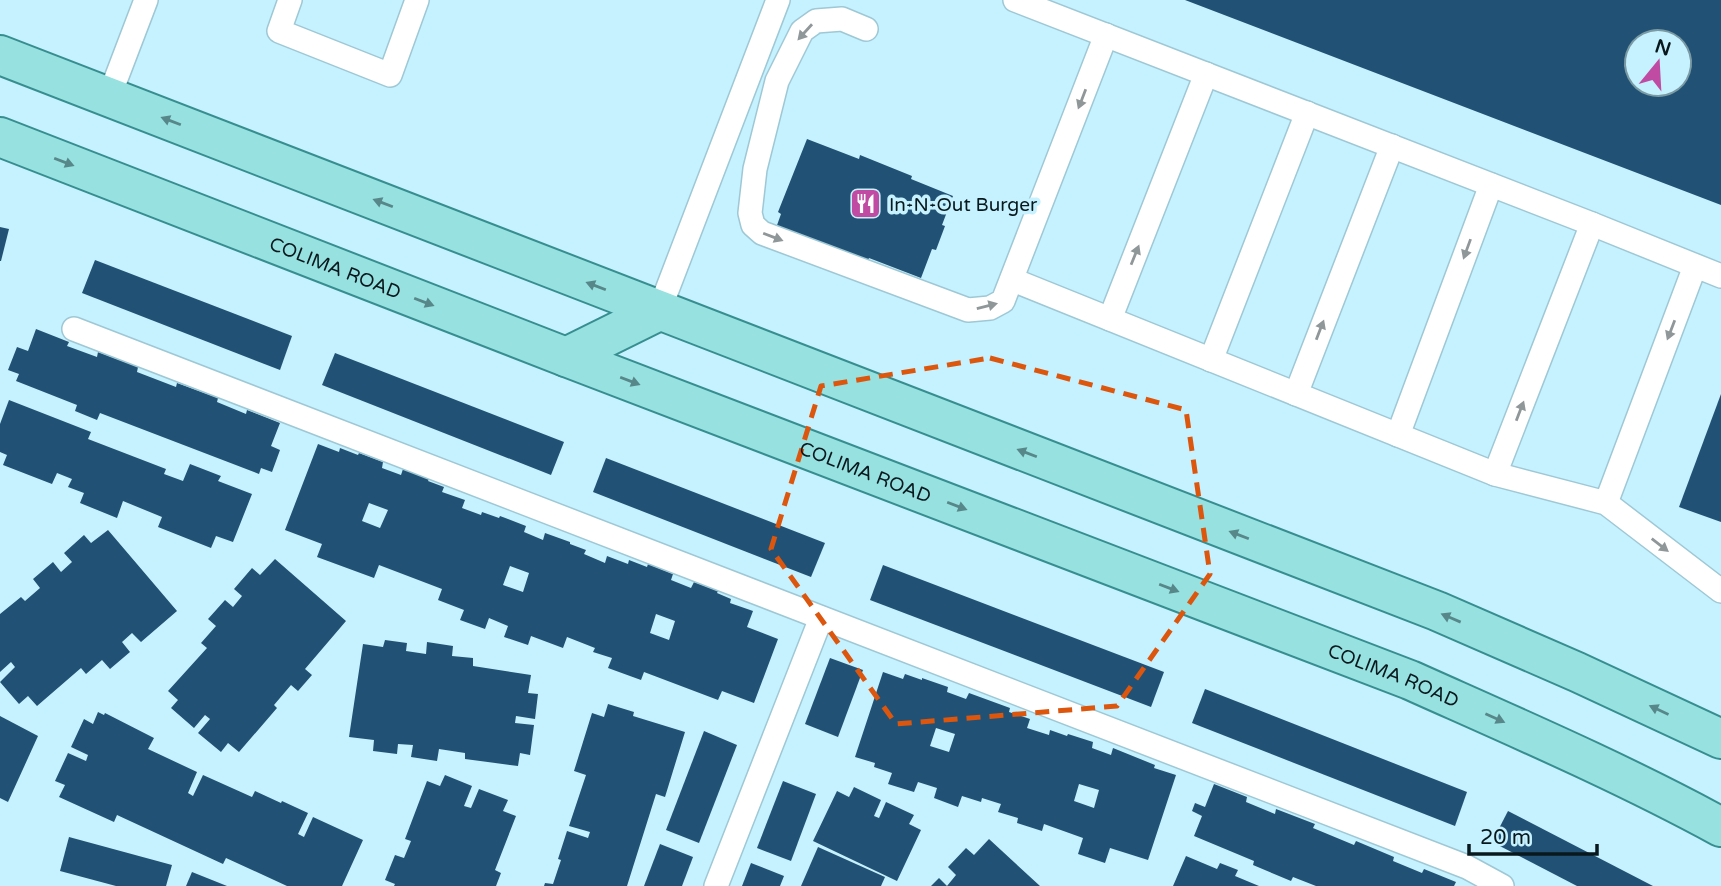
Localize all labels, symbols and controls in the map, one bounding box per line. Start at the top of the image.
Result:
one-way arrow [797,23,812,41]
north arrow [1623,28,1693,98]
text: N [1652,35,1674,61]
one-way arrow [1076,89,1087,110]
one-way arrow [161,116,182,127]
one-way arrow [53,156,74,167]
restaurant icon: In-N-Out Burger [849,187,883,221]
place label: In-N-Out Burger [889,194,1038,216]
one-way arrow [373,198,394,209]
one-way arrow [763,232,784,243]
street label: COLIMA ROAD [266,233,404,304]
one-way arrow [1461,238,1472,259]
one-way arrow [1129,245,1140,266]
one-way arrow [585,280,606,291]
one-way arrow [414,296,435,307]
one-way arrow [976,300,998,311]
one-way arrow [1315,320,1326,341]
one-way arrow [1666,320,1677,341]
one-way arrow [619,376,640,387]
one-way arrow [1514,400,1525,421]
street label: COLIMA ROAD [796,437,934,508]
one-way arrow [1017,447,1038,458]
one-way arrow [946,501,967,512]
one-way arrow [1229,530,1250,541]
one-way arrow [1651,537,1669,551]
one-way arrow [1159,582,1180,593]
one-way arrow [1441,612,1461,624]
street label: COLIMA ROAD [1325,640,1462,712]
one-way arrow [1649,704,1669,716]
one-way arrow [1485,712,1505,724]
scale bar [1469,812,1597,856]
text: 20 m [1480,825,1531,850]

